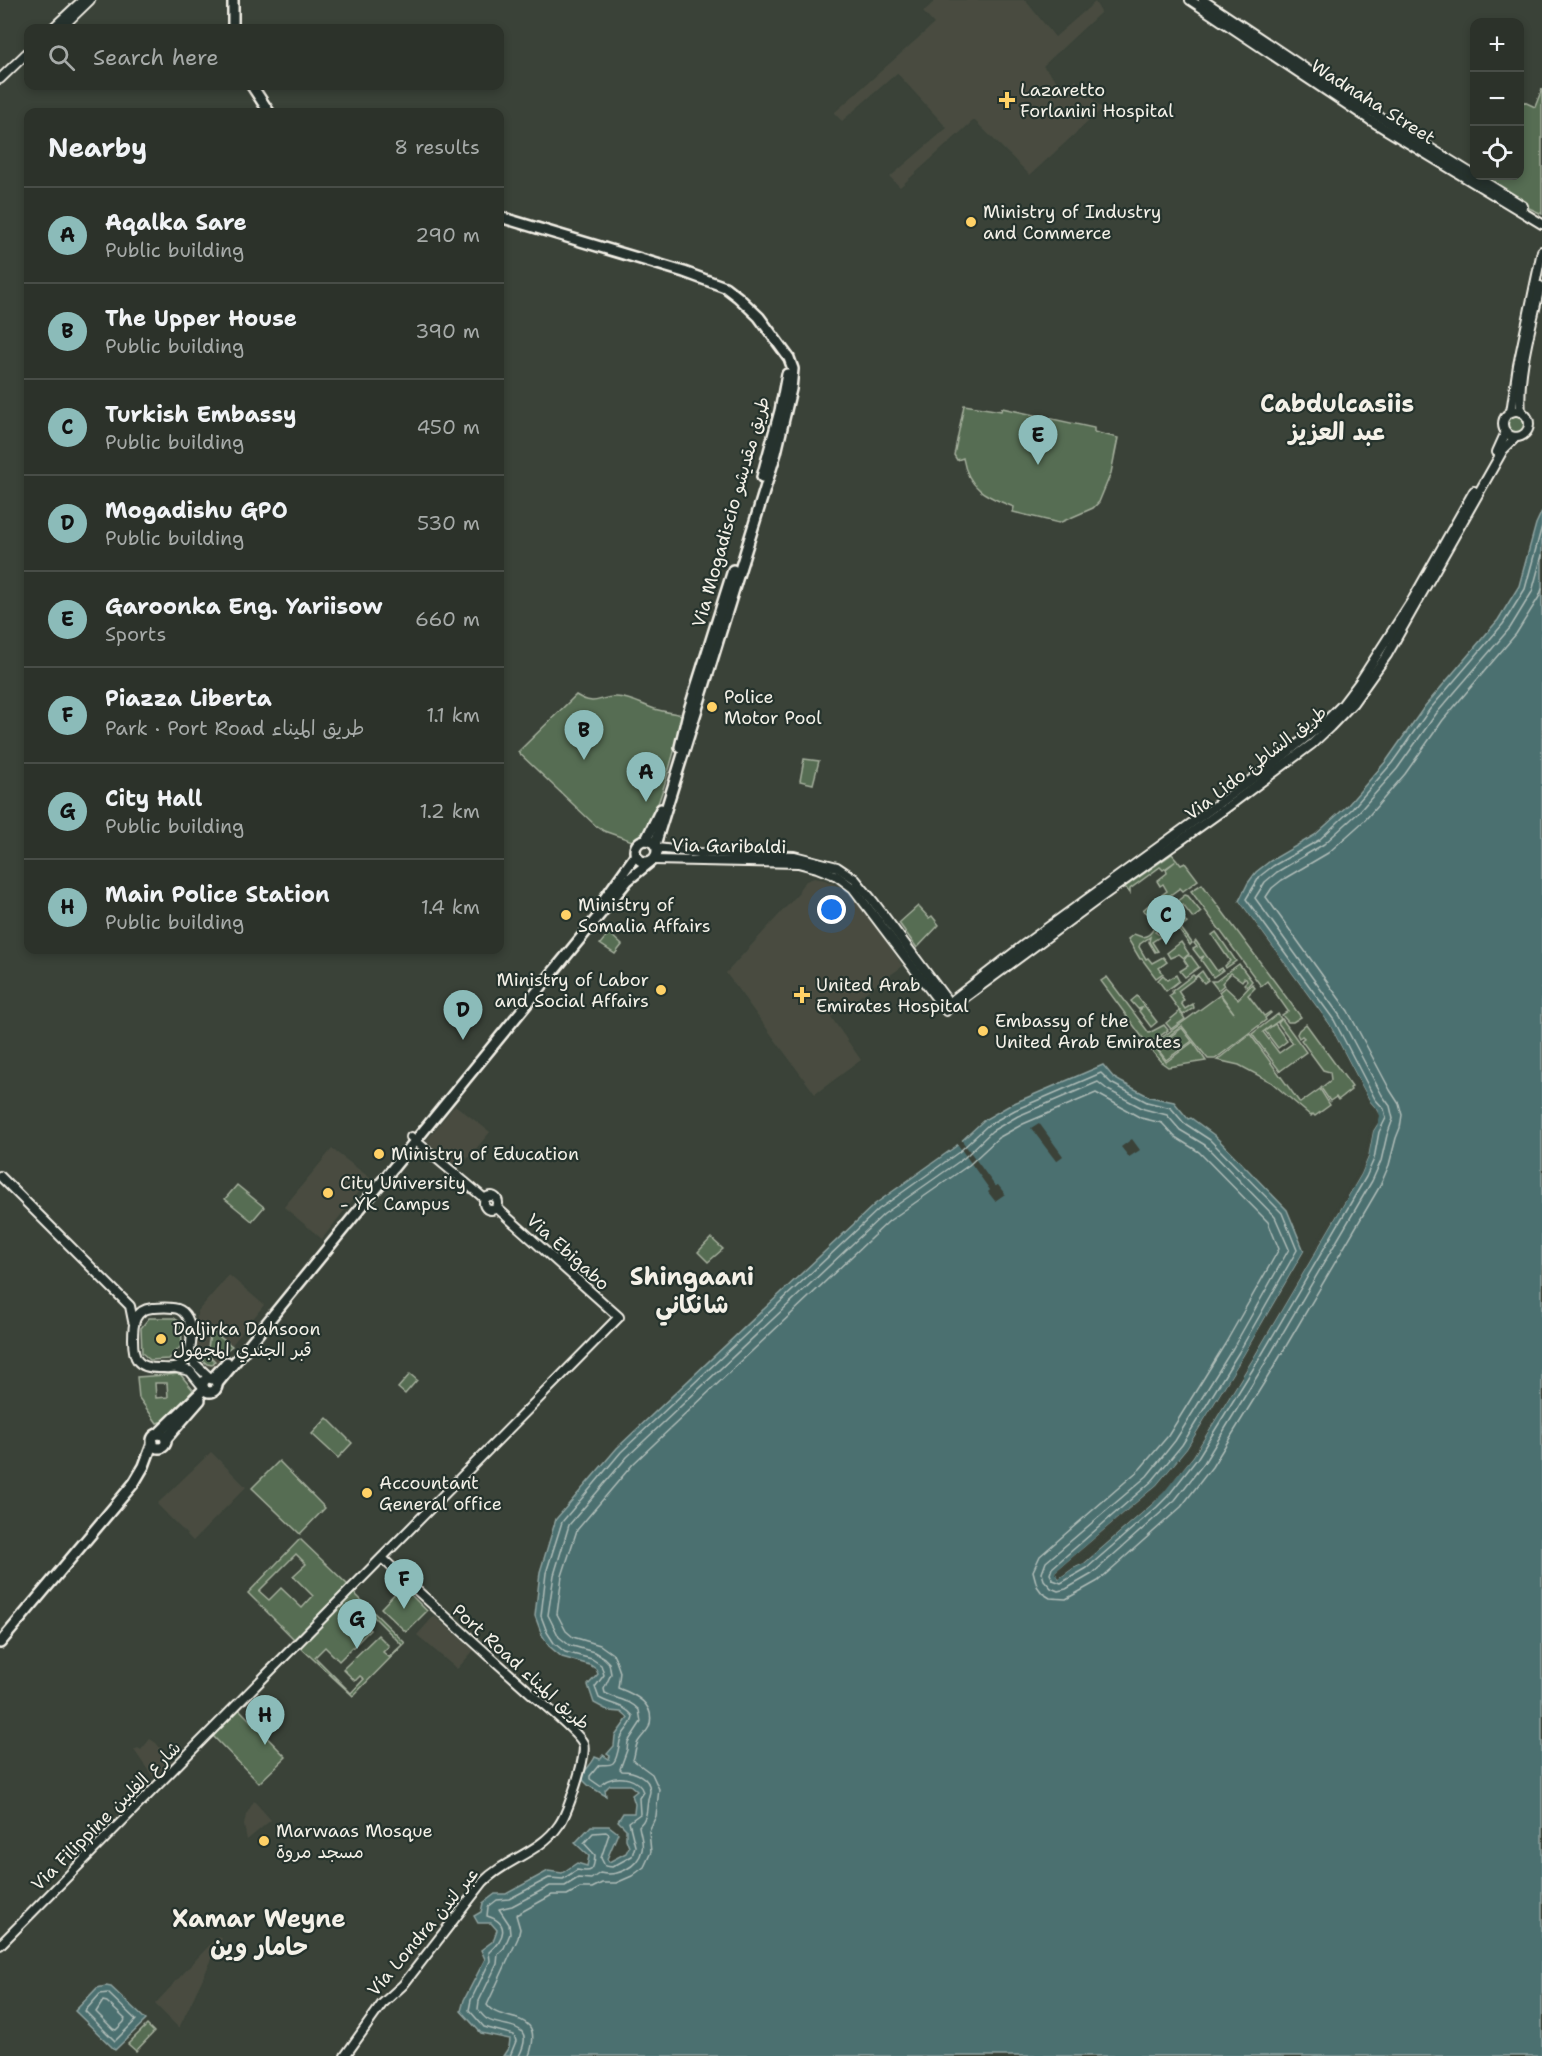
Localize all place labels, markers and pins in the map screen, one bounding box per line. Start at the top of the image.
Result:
place label: Lazaretto Forlanini Hospital [1020,78,1174,123]
marker: Lazaretto Forlanini Hospital [998,91,1016,109]
place label: Ministry of Industry and Commerce [983,200,1161,245]
marker: Ministry of Industry and Commerce [964,215,978,229]
pin: E [1018,416,1058,465]
place label: Police Motor Pool [724,685,822,730]
marker: Police Motor Pool [705,700,719,714]
pin: B [564,710,604,760]
pin: A [626,752,666,802]
place label: Ministry of Somalia Affairs [578,893,711,938]
pin: C [1146,896,1186,945]
marker: Ministry of Somalia Affairs [559,908,573,922]
place label: Ministry of Labor and Social Affairs [495,968,649,1013]
place label: United Arab Emirates Hospital [816,973,969,1018]
marker: Ministry of Labor and Social Affairs [654,983,668,997]
marker: United Arab Emirates Hospital [793,986,811,1004]
pin: D [444,990,482,1040]
place label: Embassy of the United Arab Emirates [995,1009,1181,1054]
marker: Embassy of the United Arab Emirates [976,1024,990,1038]
place label: Ministry of Education [391,1142,579,1166]
marker: Ministry of Education [372,1147,386,1161]
place label: City University - YK Campus [340,1171,466,1216]
marker: City University - YK Campus [321,1186,335,1200]
place label: Daljirka Dahsoon قبر الجندي المجهول [173,1317,320,1363]
marker: Daljirka Dahsoon قبر الجندي المجهول [154,1332,168,1346]
place label: Accountant General office [379,1471,502,1516]
marker: Accountant General office [360,1486,374,1500]
pin: F [384,1560,424,1609]
pin: G [338,1600,376,1649]
pin: H [246,1696,284,1745]
place label: Marwaas Mosque مسجد مروة [276,1819,433,1864]
marker: Marwaas Mosque مسجد مروة [257,1834,271,1848]

